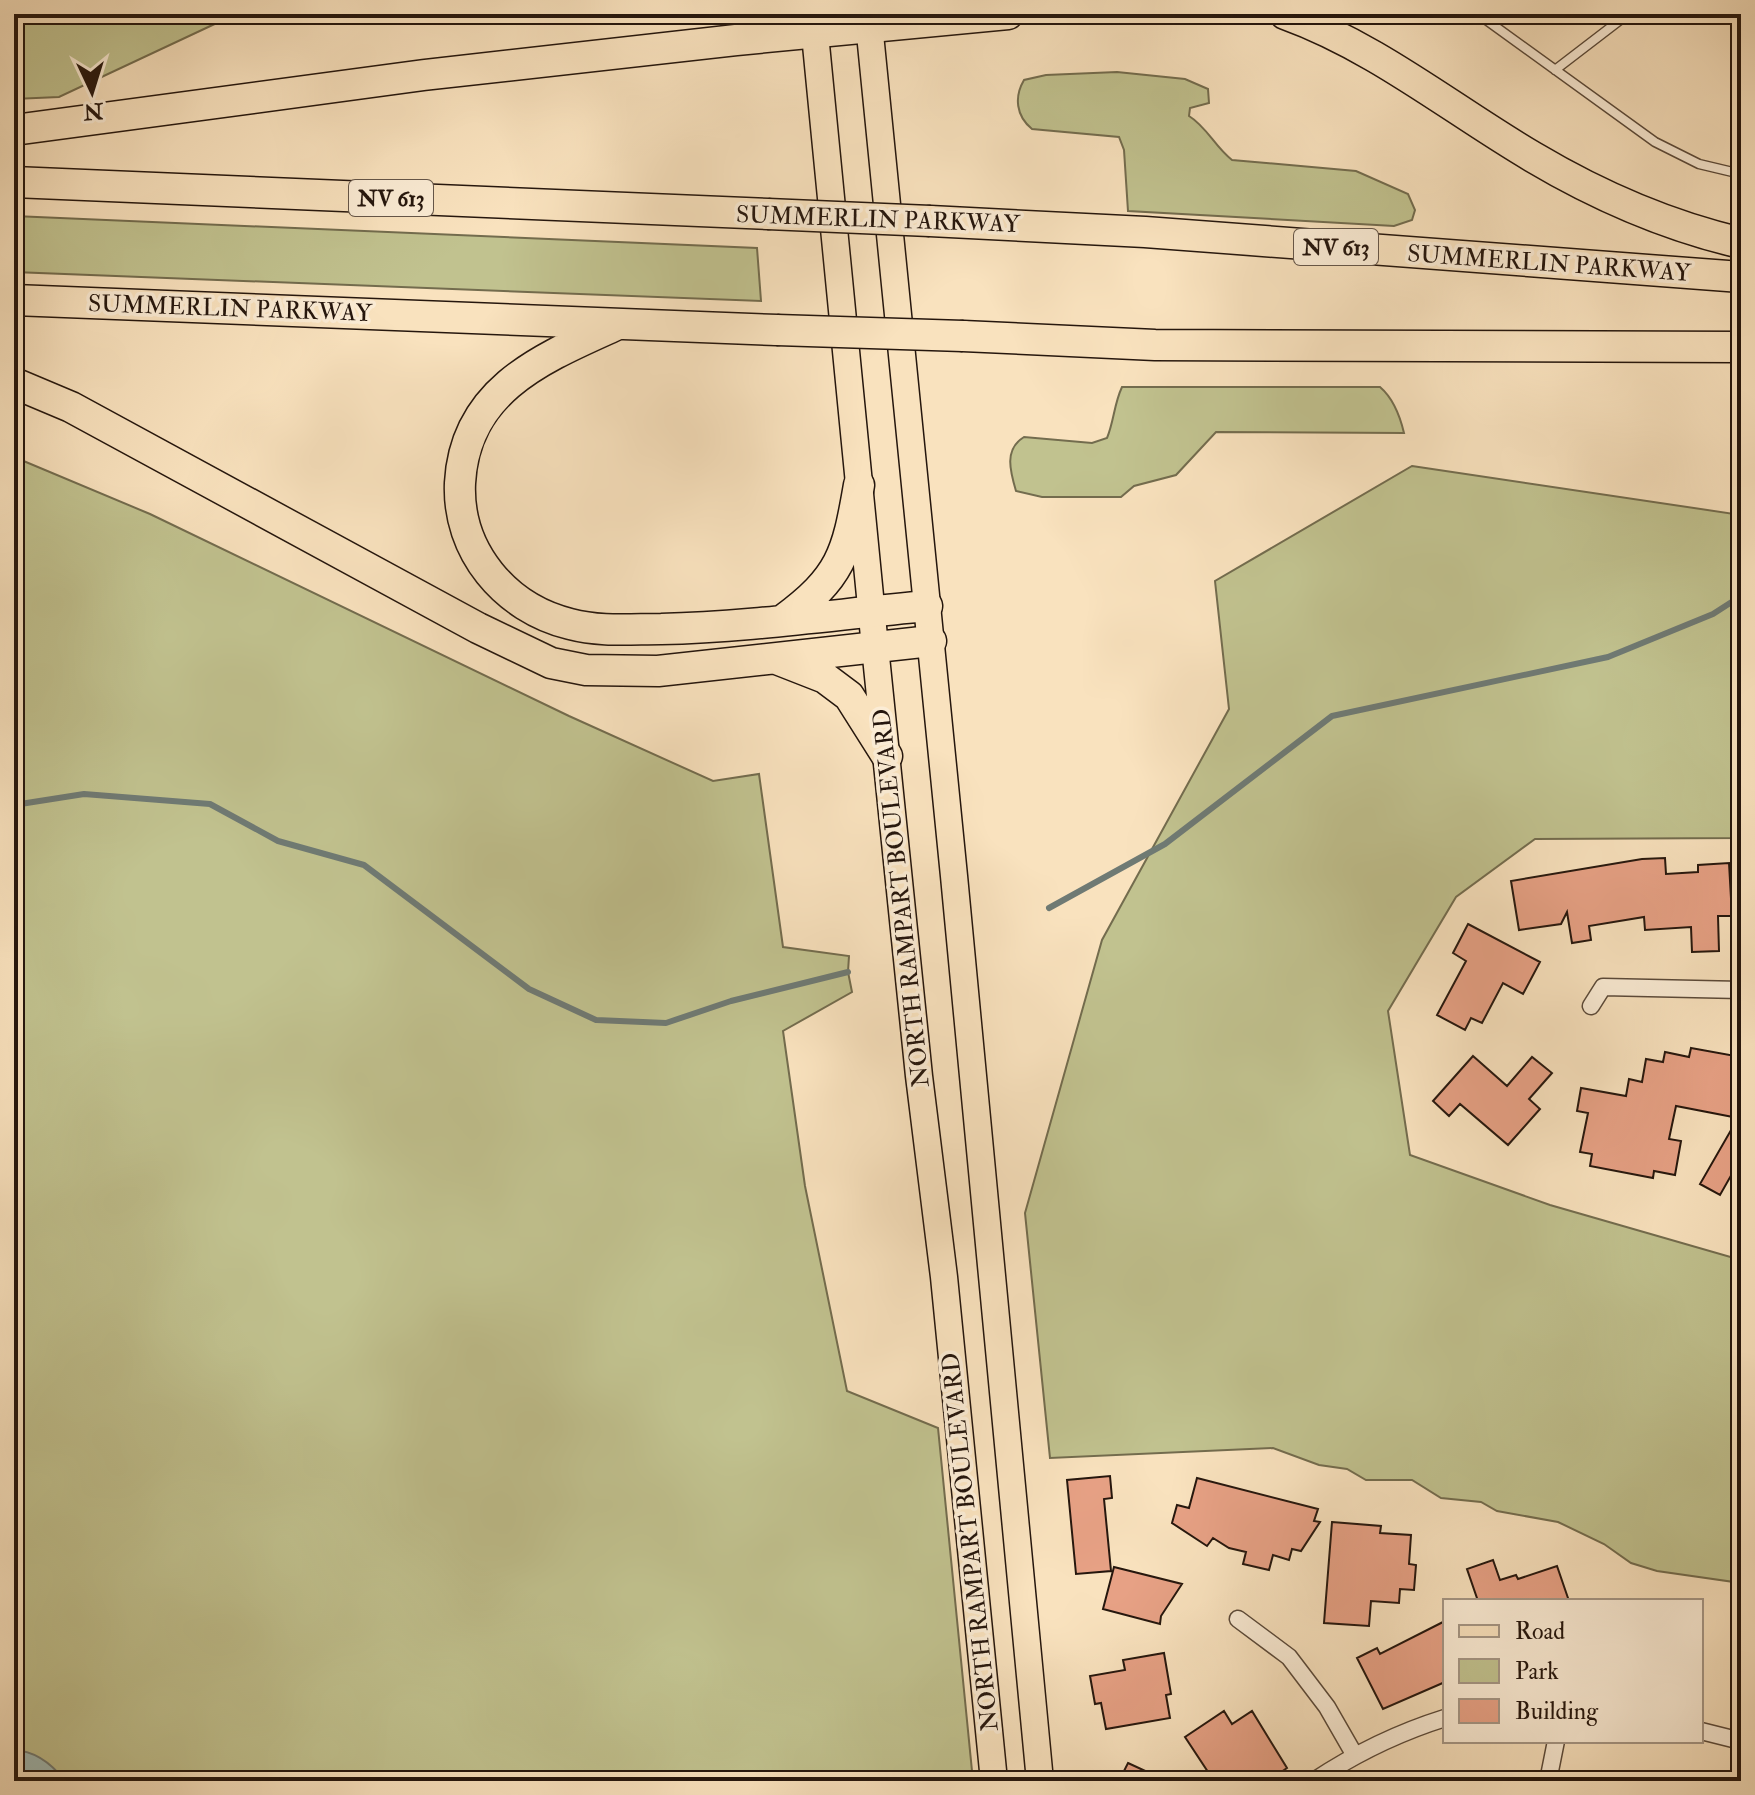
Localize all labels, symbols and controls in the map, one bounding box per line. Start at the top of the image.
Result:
north arrow [52,52,132,132]
text: N [82,96,105,126]
road number: NV 613 [349,180,433,216]
street label: SUMMERLIN PARKWAY [735,199,1021,240]
road number: NV 613 [1294,229,1378,265]
street label: SUMMERLIN PARKWAY [1406,238,1692,289]
street label: SUMMERLIN PARKWAY [87,288,373,329]
street label: NORTH RAMPART BOULEVARD [866,707,937,1089]
street label: NORTH RAMPART BOULEVARD [935,1351,1006,1733]
legend [1443,1599,1703,1743]
text: Road [1515,1616,1565,1647]
text: Park [1515,1656,1559,1687]
text: Building [1515,1696,1599,1727]

